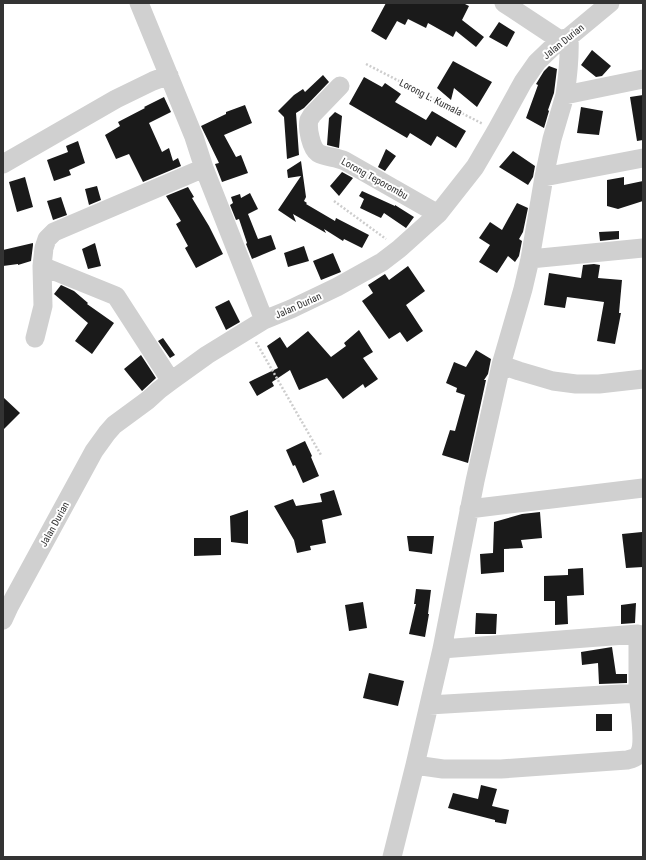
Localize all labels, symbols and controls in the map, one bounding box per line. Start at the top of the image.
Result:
street label: Jalan Durian [541,21,586,61]
street label: Lorong L. Kumala [397,77,464,118]
street label: Lorong Teporombu [340,156,410,201]
street label: Jalan Durian [273,290,323,321]
street label: Jalan Durian [38,500,71,549]

